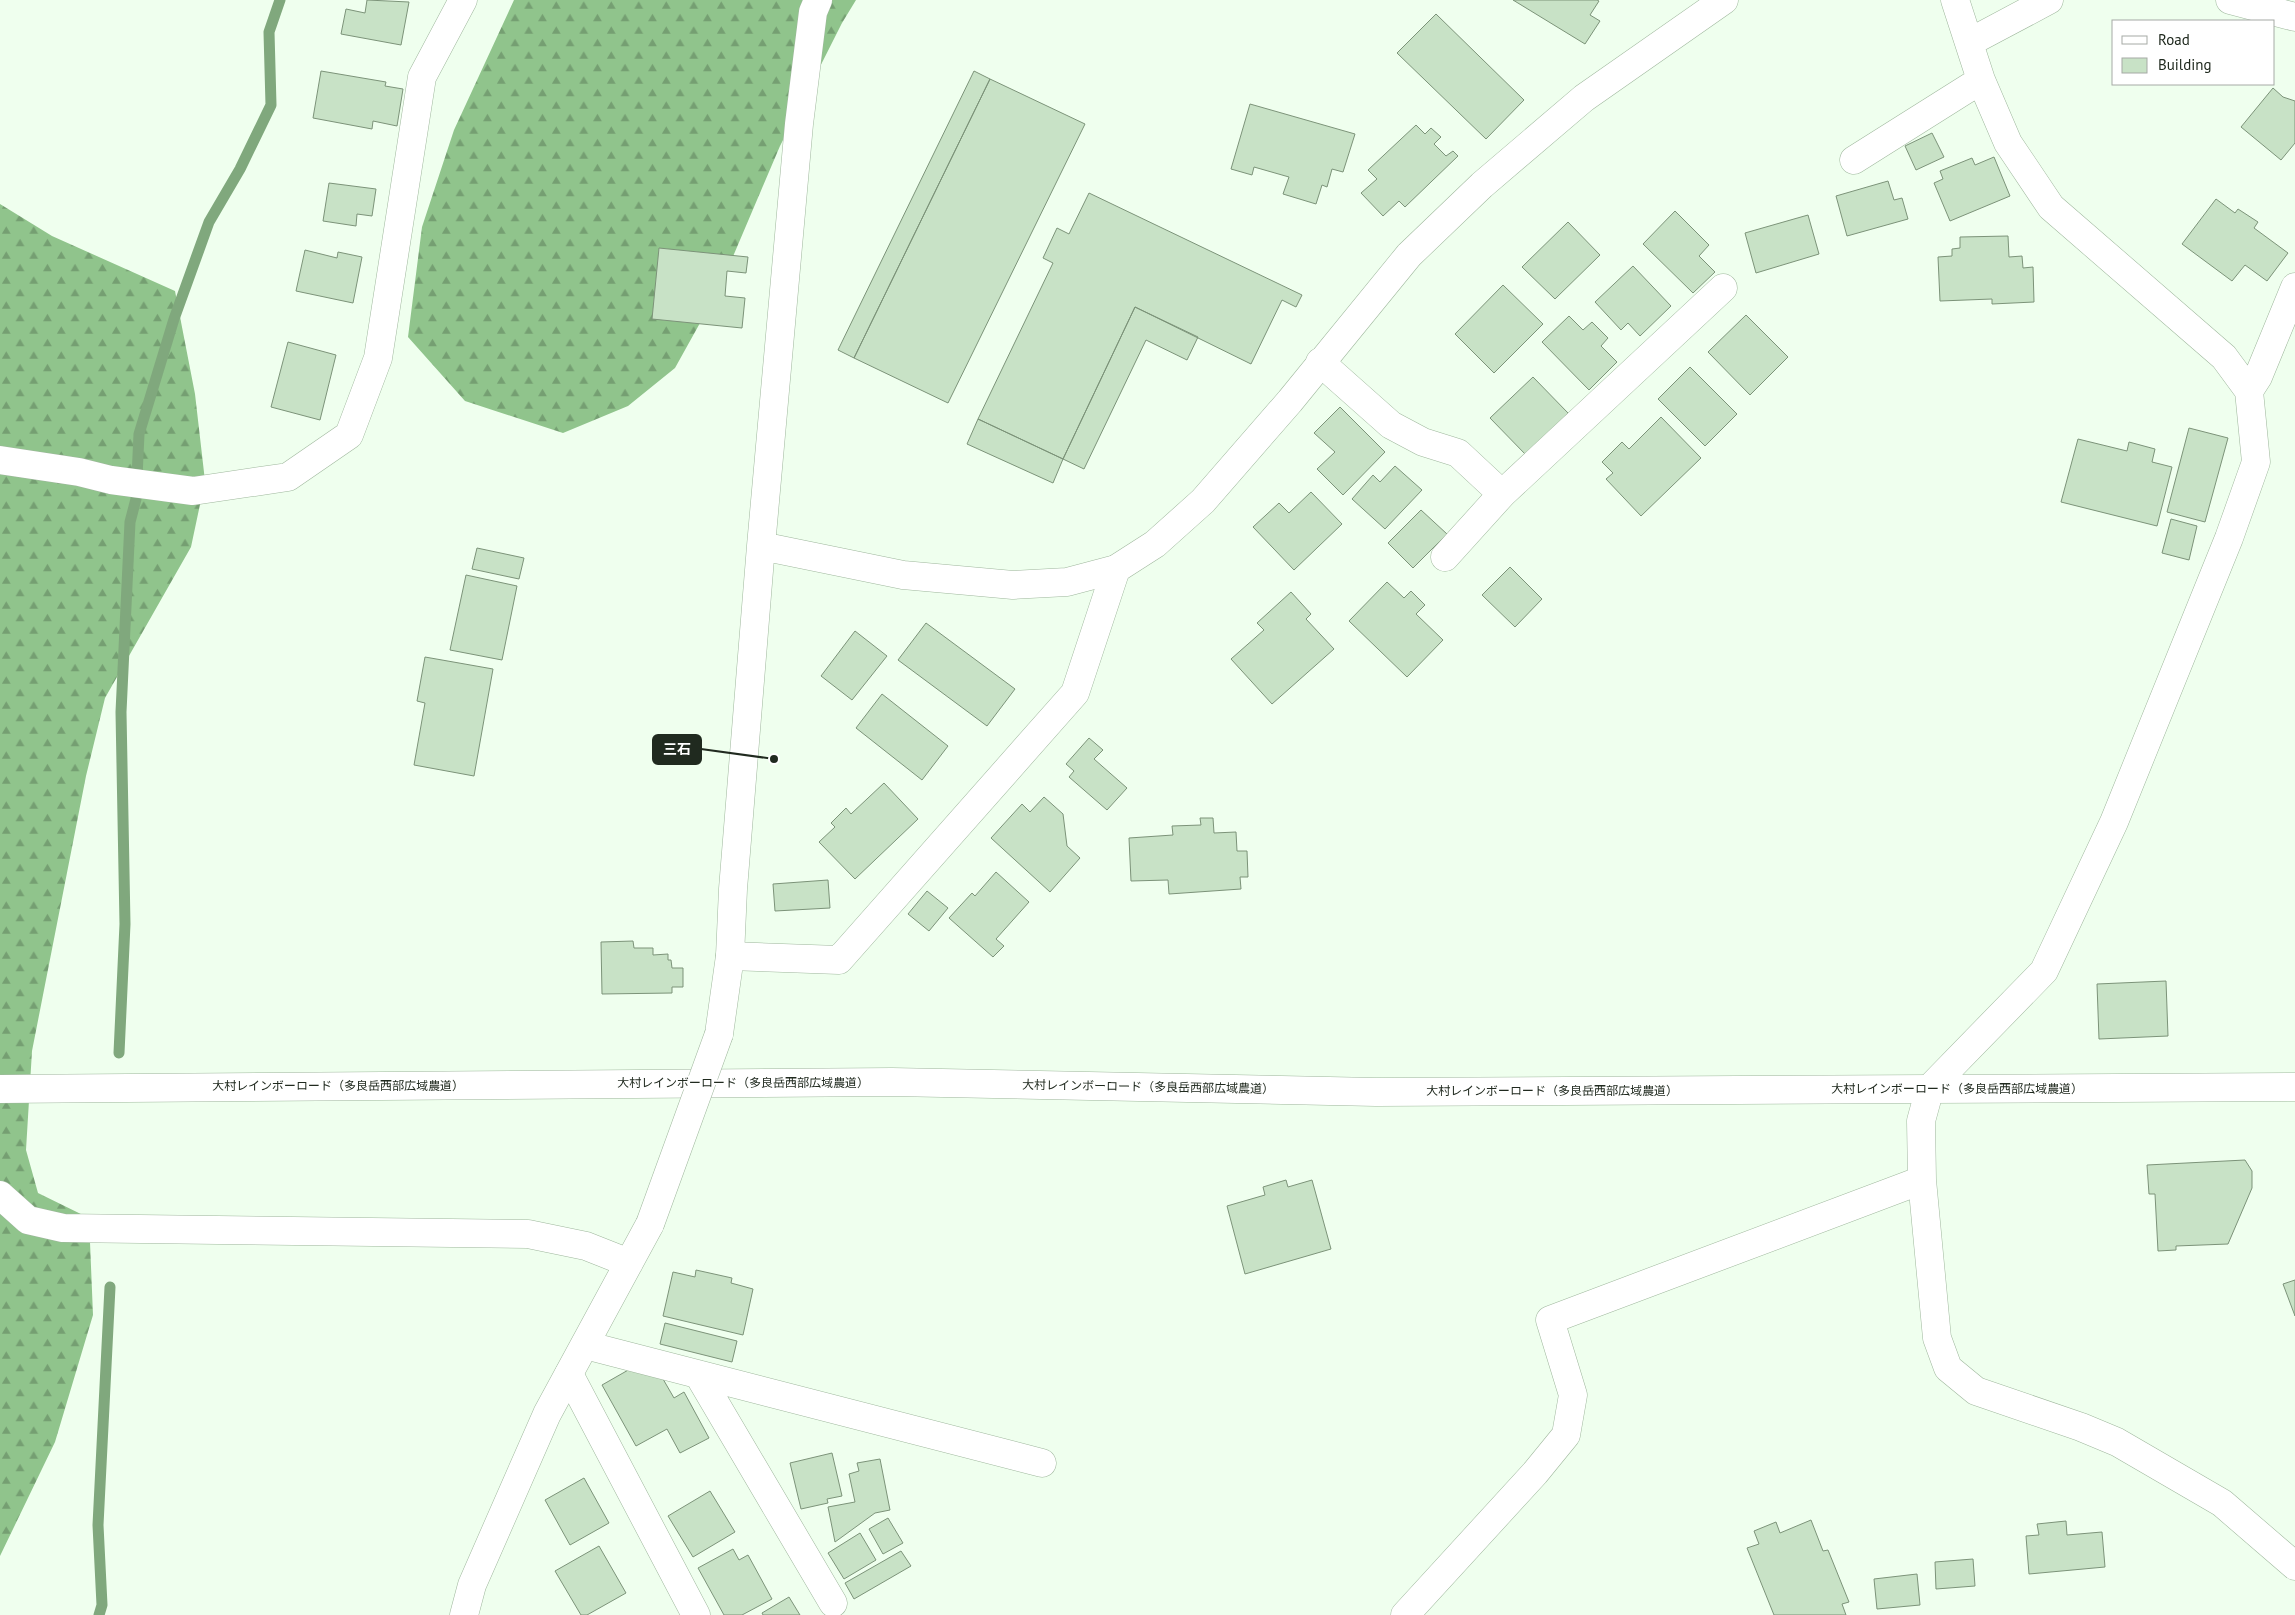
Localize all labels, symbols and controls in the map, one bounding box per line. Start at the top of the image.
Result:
legend [2112,20,2275,85]
text: Road [2158,30,2190,49]
text: Building [2158,55,2212,74]
callout: 三石 [653,735,701,764]
text: 三石 [663,740,691,758]
street label: 大村レインボーロード（多良岳西部広域農道） [617,1075,869,1090]
street label: 大村レインボーロード（多良岳西部広域農道） [1022,1077,1274,1096]
street label: 大村レインボーロード（多良岳西部広域農道） [212,1078,464,1093]
street label: 大村レインボーロード（多良岳西部広域農道） [1831,1081,2083,1096]
street label: 大村レインボーロード（多良岳西部広域農道） [1426,1083,1678,1098]

